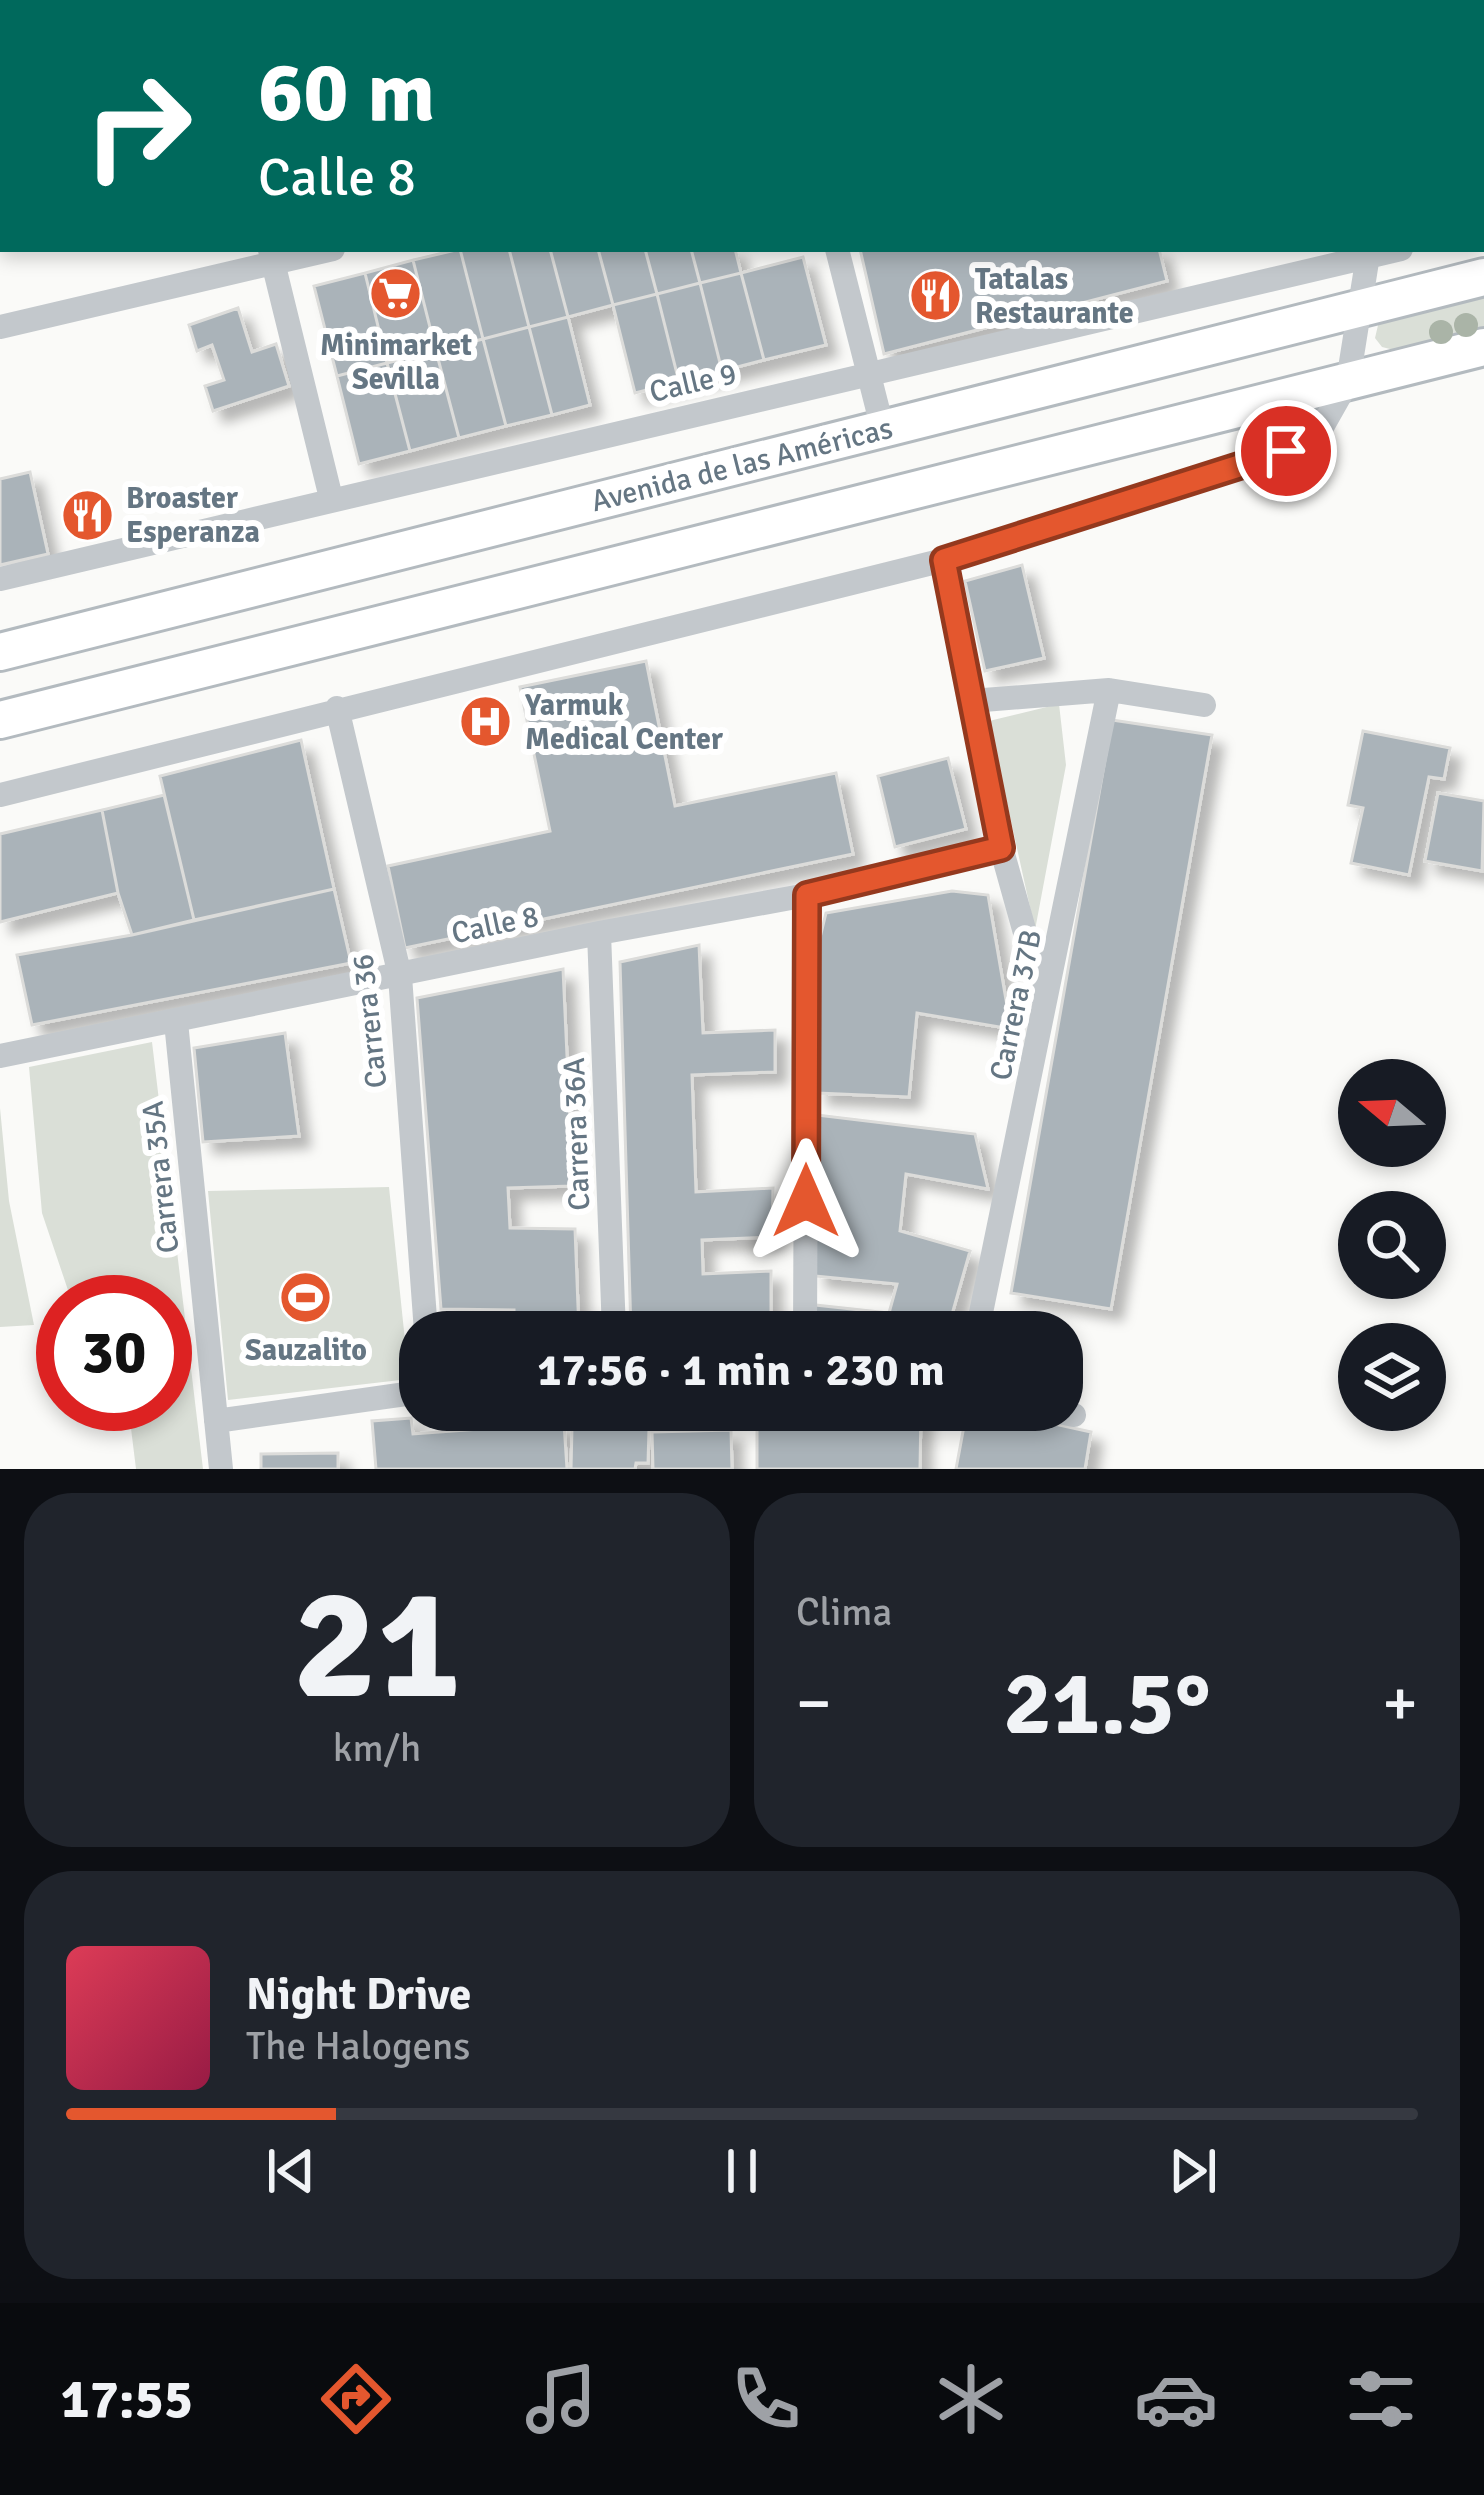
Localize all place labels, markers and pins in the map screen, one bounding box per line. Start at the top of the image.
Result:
place label: Tatalas Restaurante [975,261,1134,332]
supermarket icon: Minimarket Sevilla [368,265,424,321]
restaurant icon: Tatalas Restaurante [908,268,964,324]
place label: Minimarket Sevilla [320,327,472,398]
pin [1235,400,1337,502]
place label: Broaster Esperanza [126,480,260,551]
restaurant icon: Broaster Esperanza [59,487,115,543]
place label: Yarmuk Medical Center [524,687,723,758]
hospital icon: Yarmuk Medical Center [458,694,514,750]
sports icon: Sauzalito [278,1270,334,1326]
place label: Sauzalito [245,1332,367,1369]

